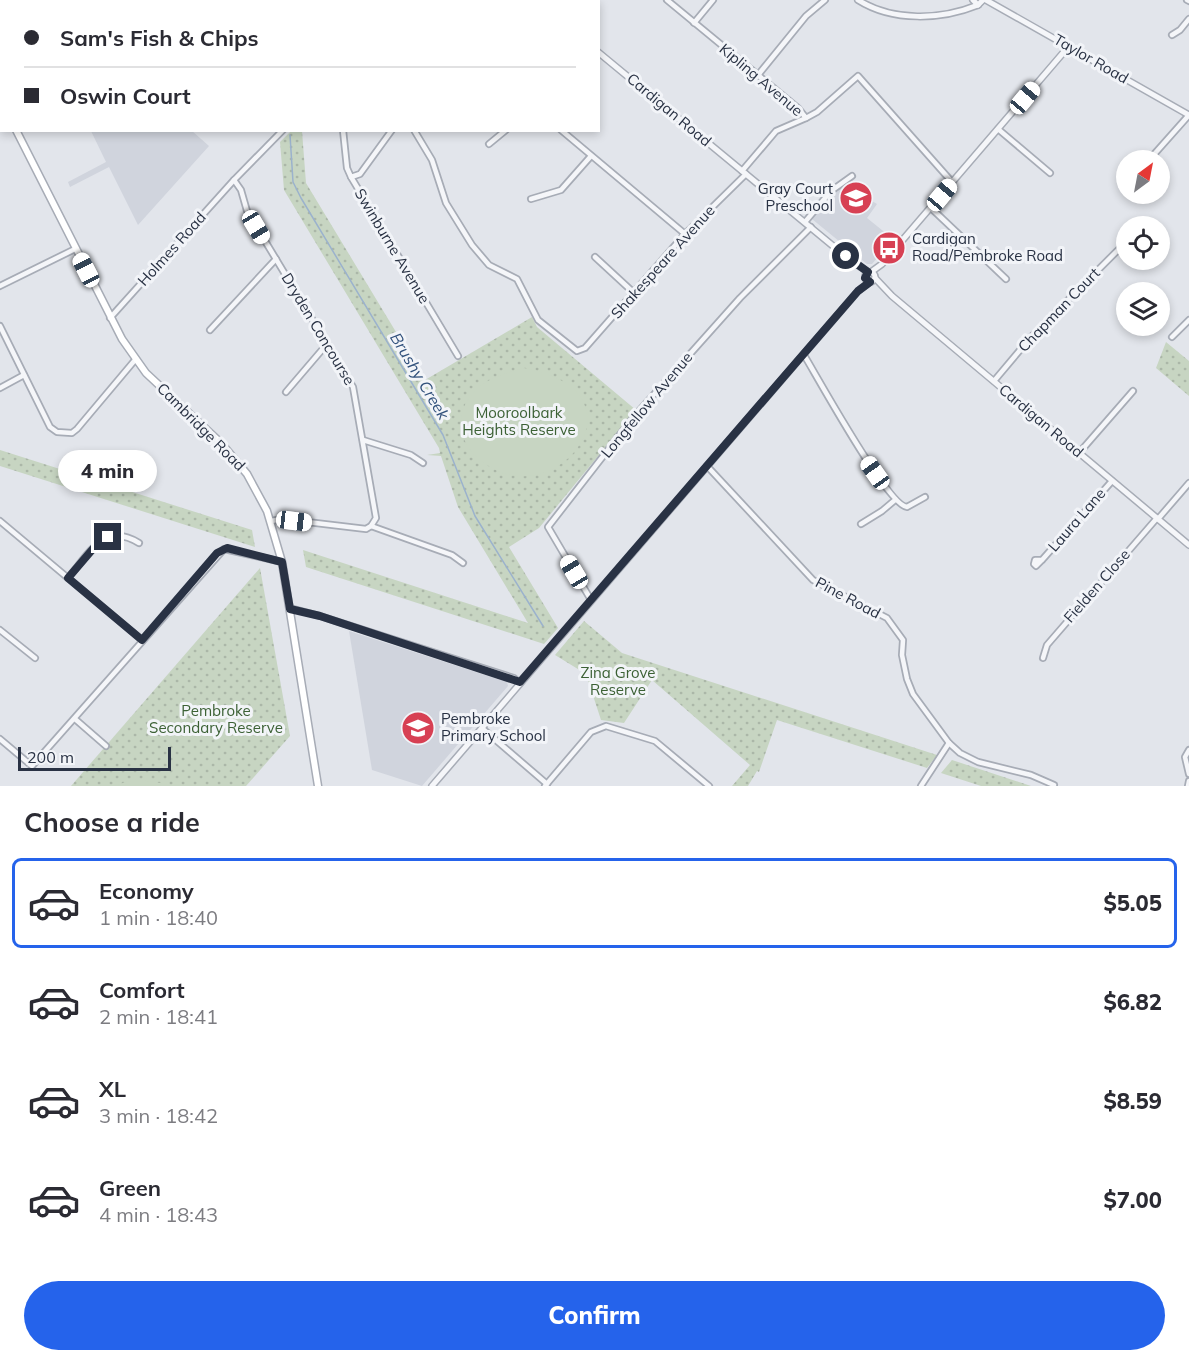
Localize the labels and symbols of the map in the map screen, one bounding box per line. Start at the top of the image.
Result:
street label: Taylor Road [1051,30,1132,88]
street label: Kipling Avenue [716,39,807,120]
street label: Cardigan Road [623,69,715,150]
car [1007,78,1043,118]
north arrow [1116,150,1170,204]
car [924,175,960,215]
place label: Gray Court Preschool [758,179,833,215]
school or university icon: Gray Court Preschool [838,180,874,216]
street label: Swinburne Avenue [351,185,434,307]
street label: Shakespeare Avenue [607,201,719,322]
car [239,207,273,247]
street label: Holmes Road [133,208,210,290]
place label: Cardigan Road/Pembroke Road [912,229,1063,265]
bus stop icon: Cardigan Road/Pembroke Road [871,230,907,266]
route start [832,242,859,269]
car [70,250,102,290]
street label: Chapman Court [1014,263,1104,356]
street label: Dryden Concourse [277,269,359,388]
water label: Brushy Creek [386,329,454,424]
street label: Longfellow Avenue [597,348,696,461]
street label: Cambridge Road [153,379,249,475]
street label: Cardigan Road [995,380,1087,461]
park label: Mooroolbark Heights Reserve [462,403,576,439]
callout: 4 min [58,450,158,492]
car [857,453,893,493]
street label: Laura Lane [1044,484,1109,555]
car [275,510,313,532]
route end [94,523,121,550]
street label: Fielden Close [1059,545,1134,626]
car [557,552,591,592]
street label: Pine Road [812,573,884,623]
park label: Zina Grove Reserve [581,663,656,699]
park label: Pembroke Secondary Reserve [149,701,283,737]
place label: Pembroke Primary School [441,709,546,745]
school or university icon: Pembroke Primary School [400,710,436,746]
scale bar [18,744,171,772]

